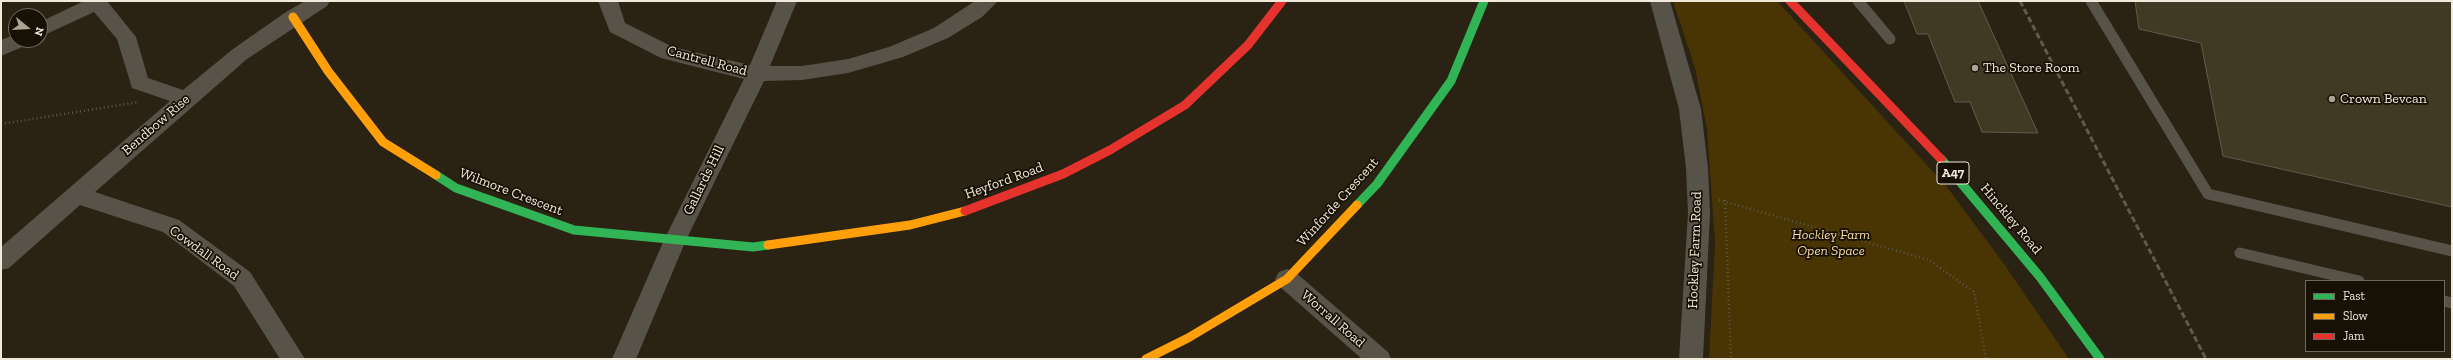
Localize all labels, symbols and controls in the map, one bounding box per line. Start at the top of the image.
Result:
north arrow [8,8,48,48]
text: N [31,26,46,38]
street label: Cantrell Road [665,42,749,80]
place label: The Store Room [1983,60,2080,76]
marker: The Store Room [1970,63,1980,73]
street label: Bendbow Rise [119,91,193,159]
place label: Crown Bevcan [2340,91,2427,107]
marker: Crown Bevcan [2327,94,2337,104]
street label: Gallards Hill [680,142,728,218]
street label: Winforde Crescent [1294,154,1382,250]
street label: Heyford Road [963,159,1045,203]
road number: A47 [1937,162,1969,184]
street label: Wilmore Crescent [457,165,565,219]
street label: Hinckley Road [1977,180,2045,258]
street label: Hockley Farm Road [1685,191,1705,309]
street label: Cowdall Road [166,222,242,284]
park label: Hockley Farm Open Space [1792,227,1870,260]
legend [2305,280,2445,352]
street label: Worrall Road [1298,287,1368,351]
text: Fast [2343,289,2365,303]
text: Slow [2343,309,2368,323]
text: Jam [2343,329,2364,343]

